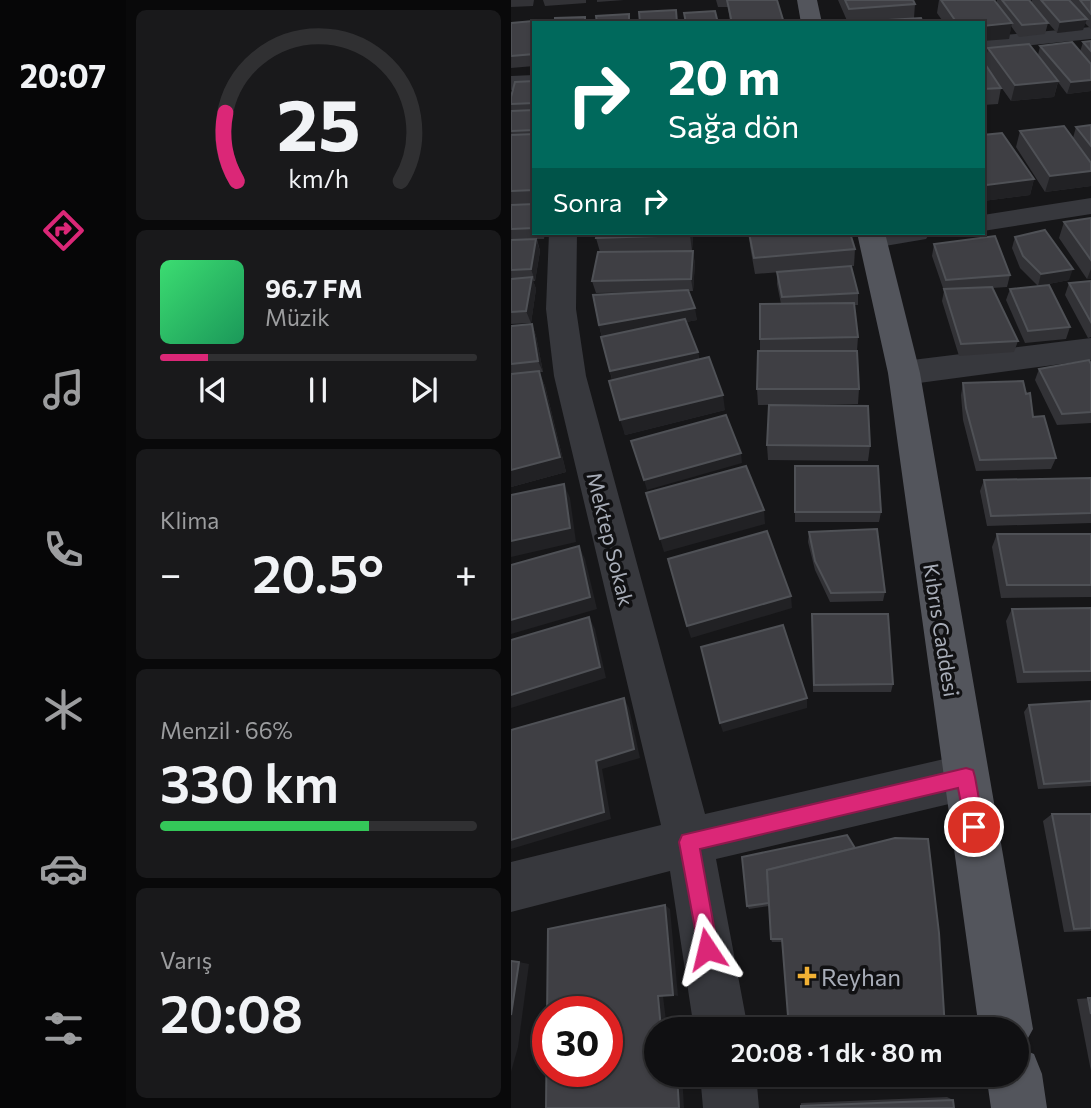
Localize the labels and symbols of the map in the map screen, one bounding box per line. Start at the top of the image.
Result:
street label: Mektep Sokak [582,469,640,609]
street label: Kıbrıs Caddesi [919,561,965,699]
pin [944,797,1004,857]
position arrow [670,912,744,986]
place label: Reyhan [821,962,901,991]
marker: Reyhan [799,968,815,984]
speed limit sign: 30 [532,996,623,1087]

